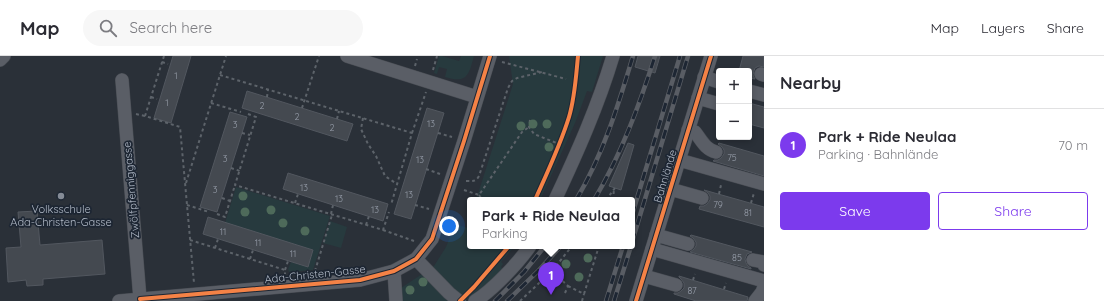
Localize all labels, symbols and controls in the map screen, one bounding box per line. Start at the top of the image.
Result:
search box [83,10,363,46]
text: Map [20,16,59,40]
icon: search [97,17,119,39]
text: Search here [129,18,212,37]
text: Map [930,19,959,37]
text: Layers [981,19,1025,37]
text: Share [1047,19,1084,37]
map controls [716,68,752,140]
button: + [716,68,752,104]
house number: 1 [174,70,178,81]
text: Nearby [780,72,841,93]
house number: 1 [165,97,169,108]
house number: 2 [260,100,265,111]
button: − [716,104,752,140]
house number: 2 [295,111,300,122]
house number: 13 [427,118,435,129]
house number: 3 [233,119,238,130]
house number: 2 [330,122,335,133]
text: Park + Ride Neulaa [818,127,957,146]
text: 1 [790,137,796,153]
text: 70 m [1058,137,1088,153]
street label: Zwölfpfenniggasse [120,141,142,239]
text: Parking · Bahnlände [818,146,938,162]
street label: Bahnlände [650,148,680,204]
house number: 75 [727,152,737,163]
house number: 3 [223,153,228,164]
house number: 13 [416,154,424,165]
house number: 13 [300,182,308,193]
house number: 3 [213,184,218,195]
house number: 13 [405,189,413,200]
marker: Volksschule Ada-Christen-Gasse [56,191,66,201]
button: Save [780,192,930,230]
button: Share [938,192,1088,230]
house number: 13 [335,193,343,204]
popup [467,197,635,249]
house number: 79 [713,199,723,210]
place label: Volksschule Ada-Christen-Gasse [10,202,112,229]
house number: 13 [371,204,379,215]
text: Park + Ride Neulaa [482,206,620,225]
house number: 81 [744,207,752,218]
your location [439,216,459,236]
text: Parking [482,225,528,241]
house number: 11 [220,226,226,237]
house number: 11 [255,237,261,248]
house number: 11 [290,248,296,259]
house number: 85 [732,252,742,263]
street label: Ada-Christen-Gasse [264,262,366,286]
pin: 1 [538,262,564,295]
house number: 87 [687,285,697,296]

